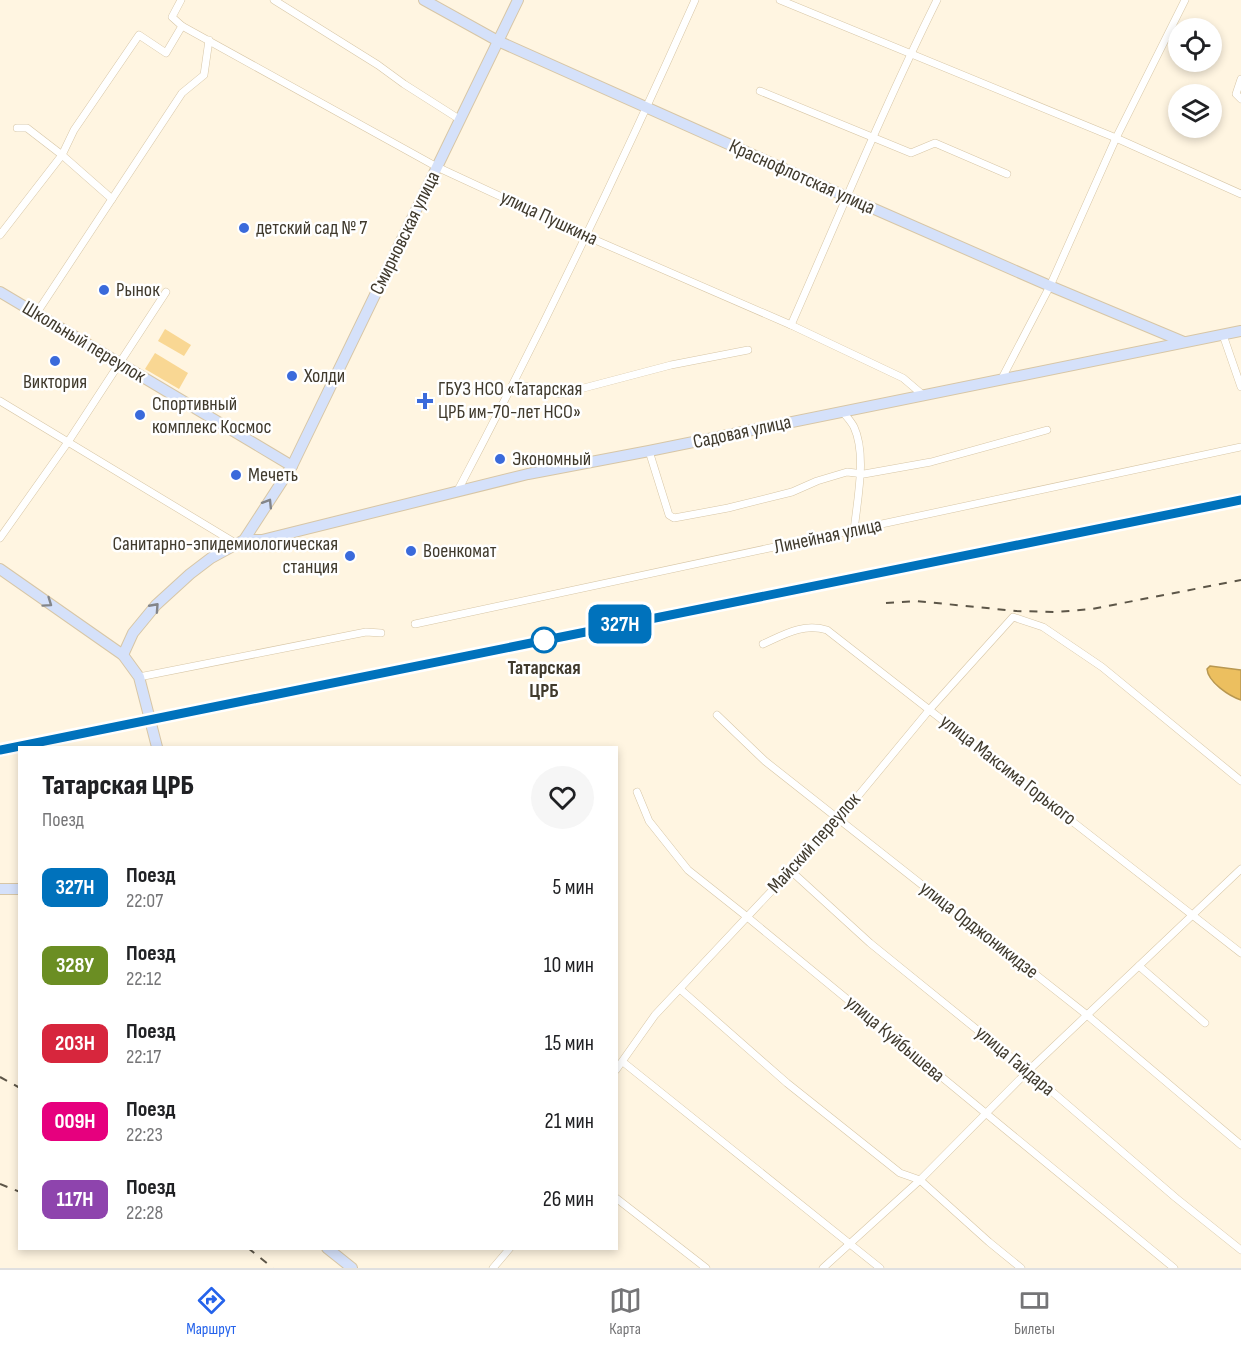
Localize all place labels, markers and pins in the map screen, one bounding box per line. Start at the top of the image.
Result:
place label: детский сад № 7 [256,216,367,240]
marker: детский сад № 7 [237,221,251,235]
place label: Рынок [116,278,160,302]
marker: Рынок [97,283,111,297]
marker: Виктория [48,354,62,368]
place label: Холди [303,364,345,388]
marker: Холди [285,369,299,383]
place label: Виктория [23,370,87,394]
place label: ГБУЗ НСО «Татарская ЦРБ им-70-лет НСО» [438,377,582,424]
place label: Спортивный комплекс Космос [152,392,272,439]
marker: ГБУЗ НСО «Татарская ЦРБ им-70-лет НСО» [416,392,434,410]
marker: Спортивный комплекс Космос [133,408,147,422]
place label: Экономный [512,447,591,471]
marker: Экономный [493,452,507,466]
place label: Мечеть [248,463,298,487]
marker: Мечеть [229,468,243,482]
place label: Санитарно-эпидемиологическая станция [113,532,338,579]
place label: Военкомат [423,539,497,563]
marker: Военкомат [404,544,418,558]
marker: Санитарно-эпидемиологическая станция [343,549,357,563]
marker: Татарская ЦРБ [531,627,557,653]
place label: Татарская ЦРБ [507,656,581,703]

